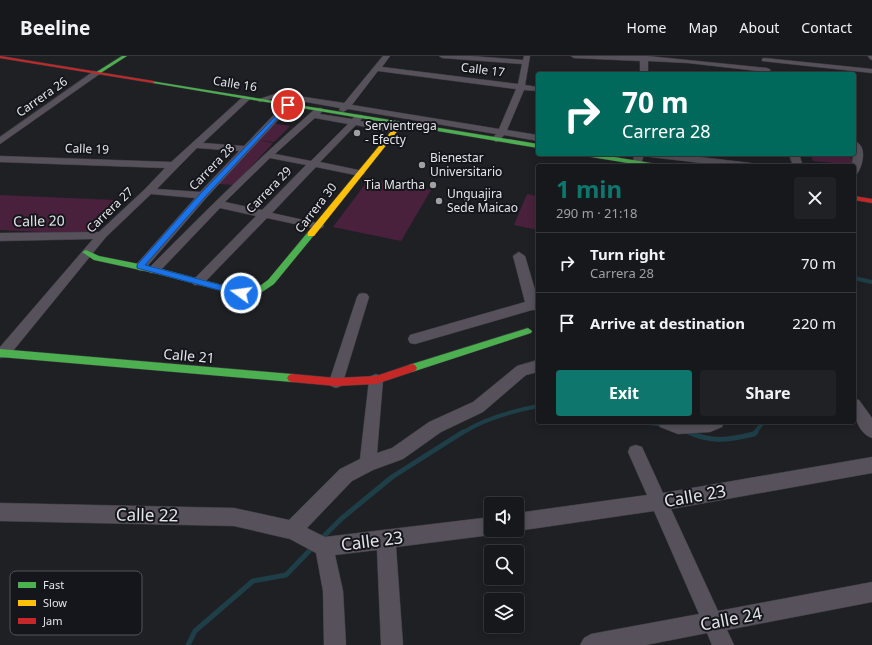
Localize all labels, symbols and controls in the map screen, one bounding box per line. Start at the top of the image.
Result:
text: Beeline [20,15,90,41]
text: Home [627,18,666,37]
text: Map [688,18,718,37]
text: About [740,18,779,37]
text: Contact [801,18,852,37]
street label: Calle 17 [460,58,506,81]
street label: Calle 16 [212,72,258,95]
street label: Carrera 26 [13,73,71,120]
text: 70 m [622,83,689,121]
pin [271,88,305,122]
icon: right [556,88,608,140]
icon: arrive [277,94,299,116]
place label: Servientrega - Efecty [365,117,437,148]
text: Carrera 28 [622,119,711,143]
marker: Servientrega - Efecty [352,128,362,138]
street label: Calle 19 [65,139,109,158]
street label: Carrera 28 [185,139,238,194]
place label: Bienestar Universitario [430,149,502,180]
marker: Bienestar Universitario [417,160,427,170]
street label: Carrera 29 [242,162,295,217]
text: 1 min [556,172,622,205]
place label: Tia Martha [364,176,425,193]
button: close [794,177,836,219]
street label: Carrera 30 [291,179,341,236]
marker: Tia Martha [428,180,438,190]
street label: Carrera 27 [83,183,137,236]
place label: Unguajira Sede Maicao [447,185,518,216]
marker: Unguajira Sede Maicao [434,196,444,206]
text: 290 m · 21:18 [556,204,637,222]
street label: Calle 20 [13,211,65,230]
text: Turn right [590,244,665,264]
icon: right [556,252,578,274]
text: 70 m [801,253,836,273]
text: Carrera 28 [590,264,654,282]
position arrow [220,272,262,314]
icon: arrive [556,312,578,334]
text: Arrive at destination [590,313,745,333]
text: 220 m [792,313,836,333]
street label: Calle 21 [163,344,216,367]
button: Exit [556,370,692,416]
button: Share [700,370,836,416]
street label: Calle 23 [662,479,728,512]
map controls [484,497,524,633]
button: sound [484,497,524,537]
street label: Calle 22 [116,502,178,527]
street label: Calle 23 [340,525,404,556]
button: search [484,545,524,585]
legend [10,571,142,635]
text: Fast [43,577,64,592]
button: layers [484,593,524,633]
text: Slow [43,595,67,610]
street label: Calle 24 [698,601,764,636]
text: Jam [42,613,62,628]

